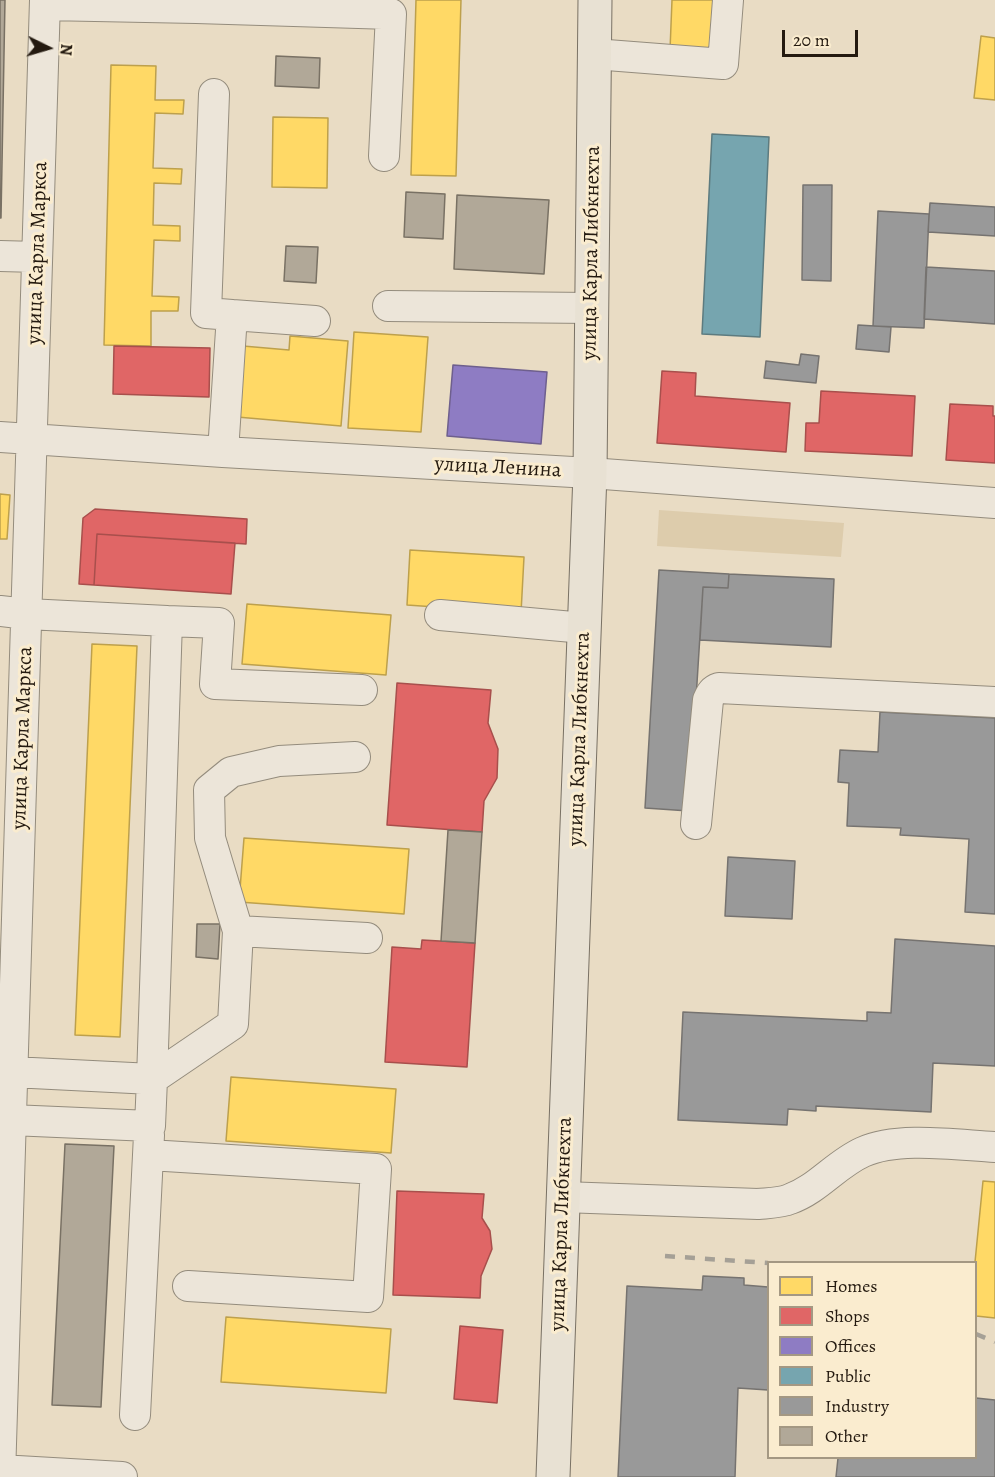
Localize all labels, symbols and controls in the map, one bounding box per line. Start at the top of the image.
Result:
north arrow [18,18,78,78]
scale bar [785,18,862,56]
text: 20 m [793,28,830,52]
text: N [54,43,77,56]
street label: улица Карла Либкнехта [578,146,606,360]
street label: улица Карла Маркса [22,161,54,345]
street label: улица Ленина [434,452,562,484]
street label: улица Карла Либкнехта [564,631,596,847]
street label: улица Карла Маркса [7,646,39,830]
street label: улица Карла Либкнехта [546,1116,578,1332]
legend [767,1261,977,1459]
text: Homes [825,1274,877,1298]
text: Shops [825,1304,870,1328]
text: Offices [825,1334,876,1358]
text: Public [825,1364,871,1388]
text: Industry [825,1394,889,1418]
text: Other [825,1424,868,1448]

